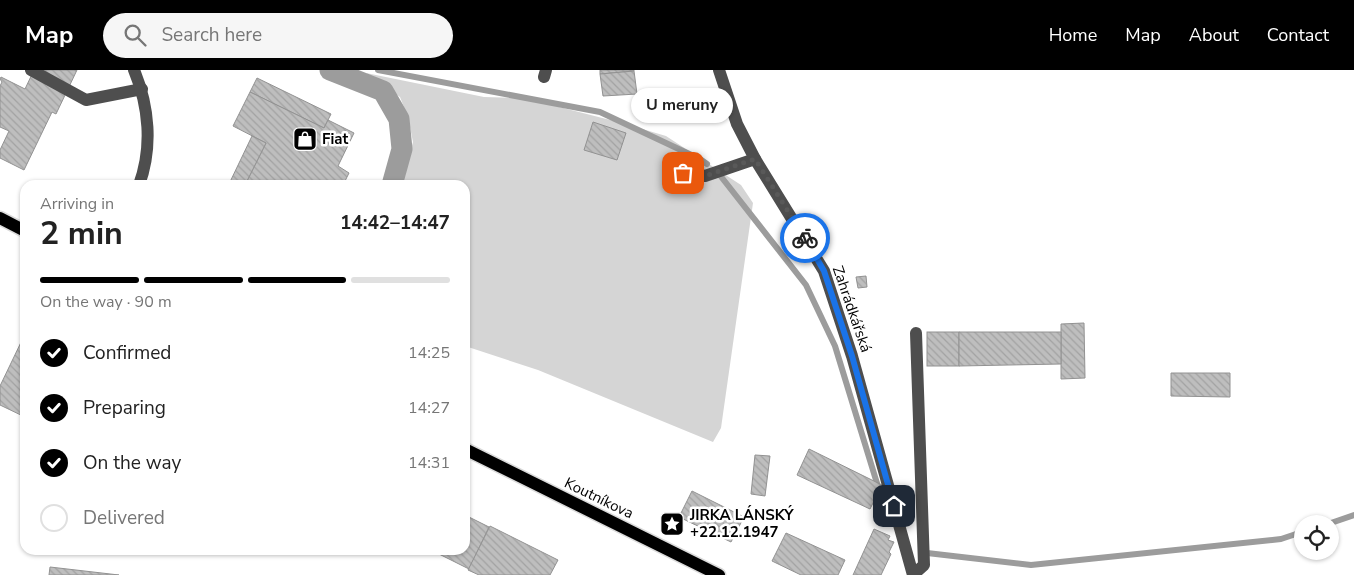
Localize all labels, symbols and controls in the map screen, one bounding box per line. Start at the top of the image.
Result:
search box [103,13,453,58]
text: Map [25,19,73,51]
icon: search [121,21,149,49]
text: Search here [161,22,262,48]
text: Home [1049,23,1097,47]
text: Map [1125,23,1161,47]
text: About [1189,23,1239,47]
text: Contact [1267,23,1329,47]
callout: U meruny [632,88,734,123]
text: U meruny [646,94,718,116]
shop icon: Fiat [292,126,318,152]
place label: Fiat [322,129,348,149]
pin [662,152,704,194]
icon: bag [669,159,697,187]
text: Arriving in [40,193,114,215]
text: 14:42–14:47 [340,210,450,236]
text: 2 min [40,212,123,255]
courier [780,213,830,263]
icon: bike [791,224,819,252]
street label: Zahrádkářská [828,263,876,355]
text: On the way · 90 m [40,291,172,313]
icon: check [40,339,68,367]
text: Confirmed [83,340,171,366]
text: 14:25 [408,342,450,364]
icon: check [40,394,68,422]
text: Preparing [83,395,166,421]
text: 14:27 [408,397,450,419]
icon: check [40,449,68,477]
text: On the way [83,450,181,476]
text: 14:31 [408,452,450,474]
street label: Koutníkova [561,473,637,523]
pin [873,485,915,527]
icon: home [880,492,908,520]
text: Delivered [83,505,165,531]
place label: JIRKA LÁNSKÝ +22.12.1947 [689,505,794,542]
place icon: JIRKA LÁNSKÝ +22.12.1947 [659,511,685,537]
map controls [1294,515,1339,560]
button: locate [1294,515,1339,560]

